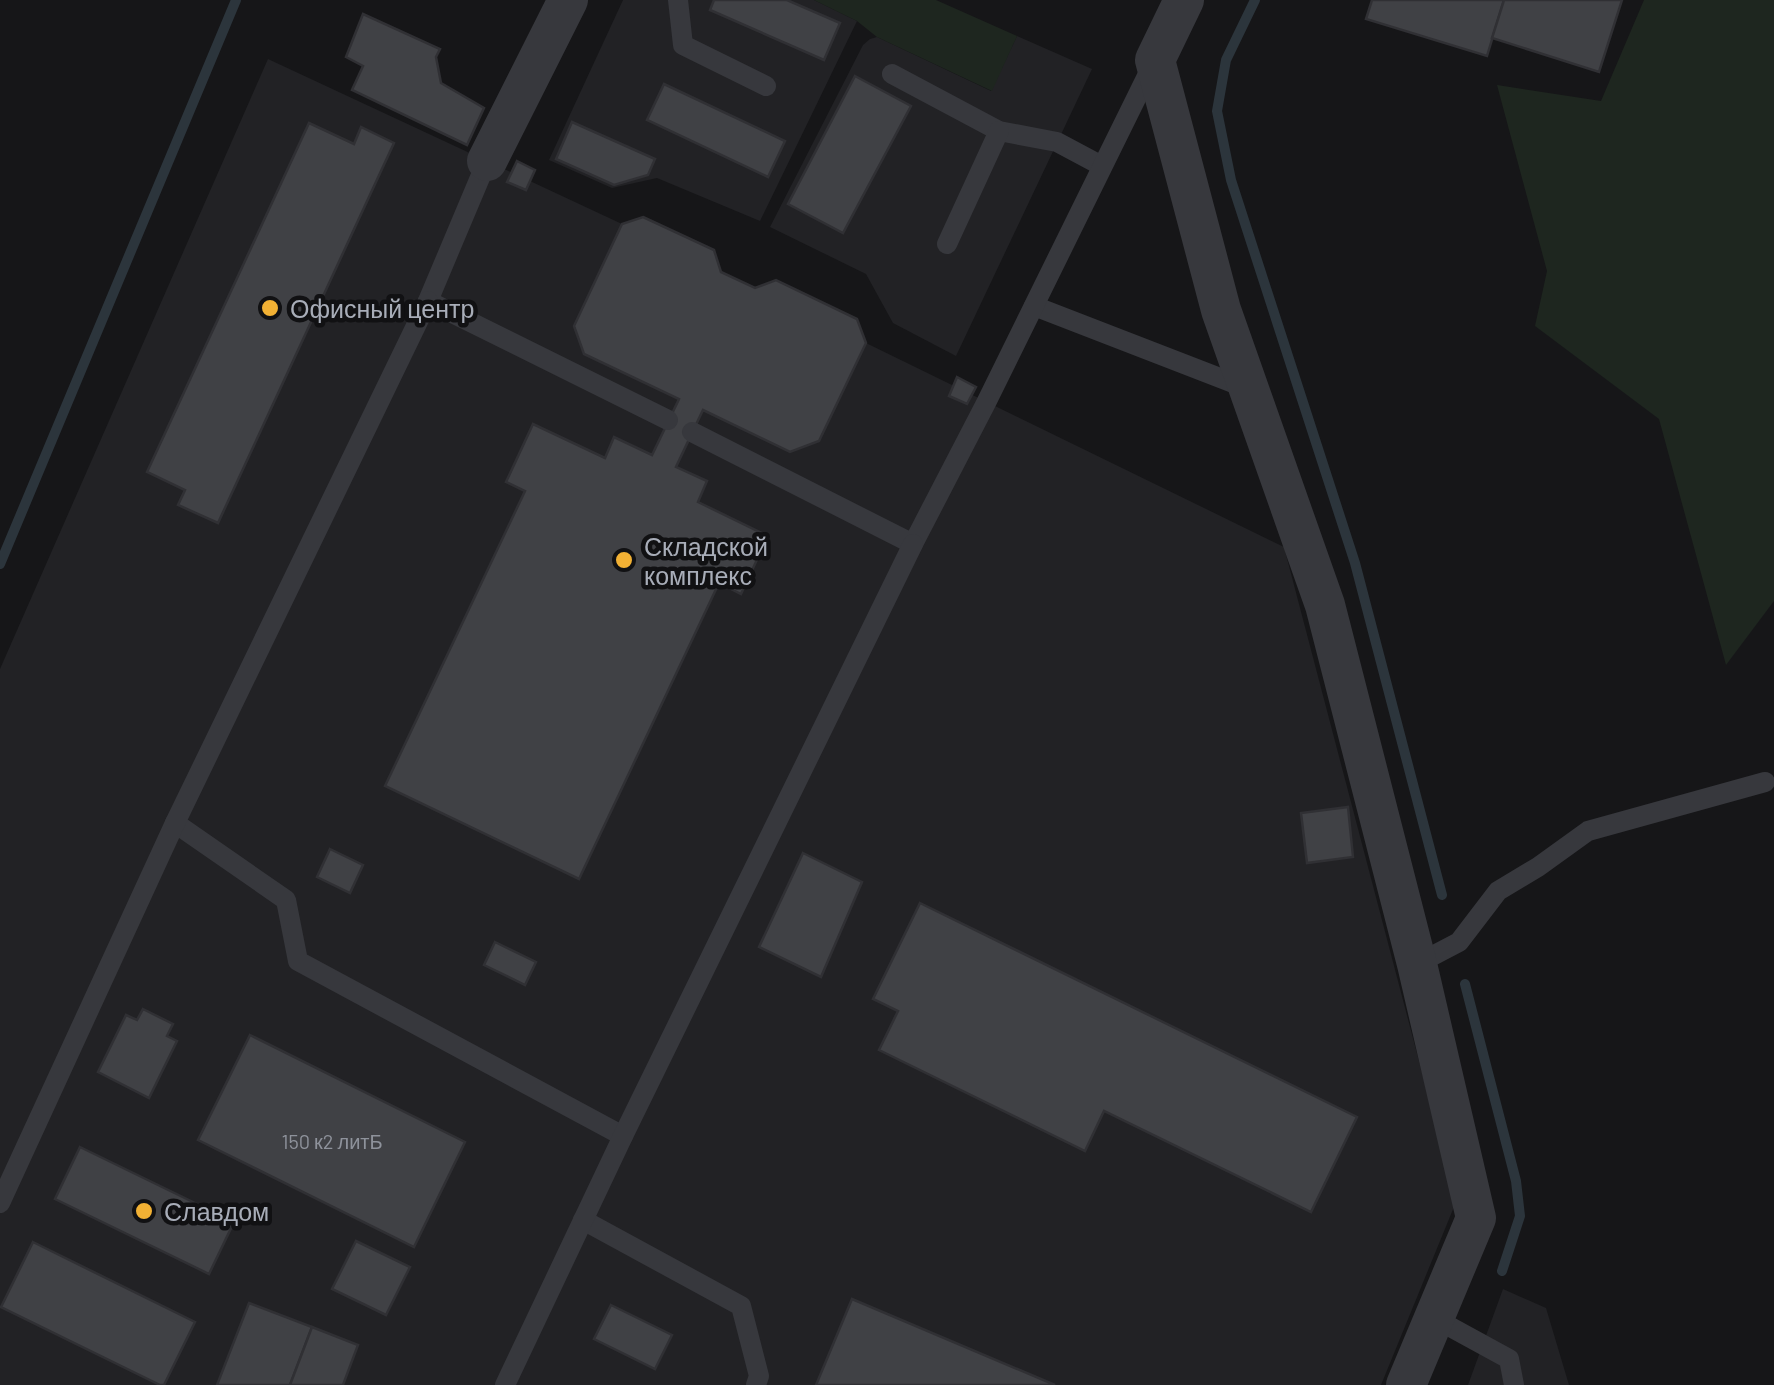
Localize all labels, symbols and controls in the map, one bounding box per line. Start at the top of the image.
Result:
place label: Офисный центр [290,293,474,323]
marker: Офисный центр [259,297,281,319]
place label: Складской комплекс [644,531,768,590]
marker: Складской комплекс [613,549,635,571]
house number: 150 к2 литБ [281,1129,383,1153]
place label: Славдом [164,1196,269,1226]
marker: Славдом [133,1200,155,1222]

